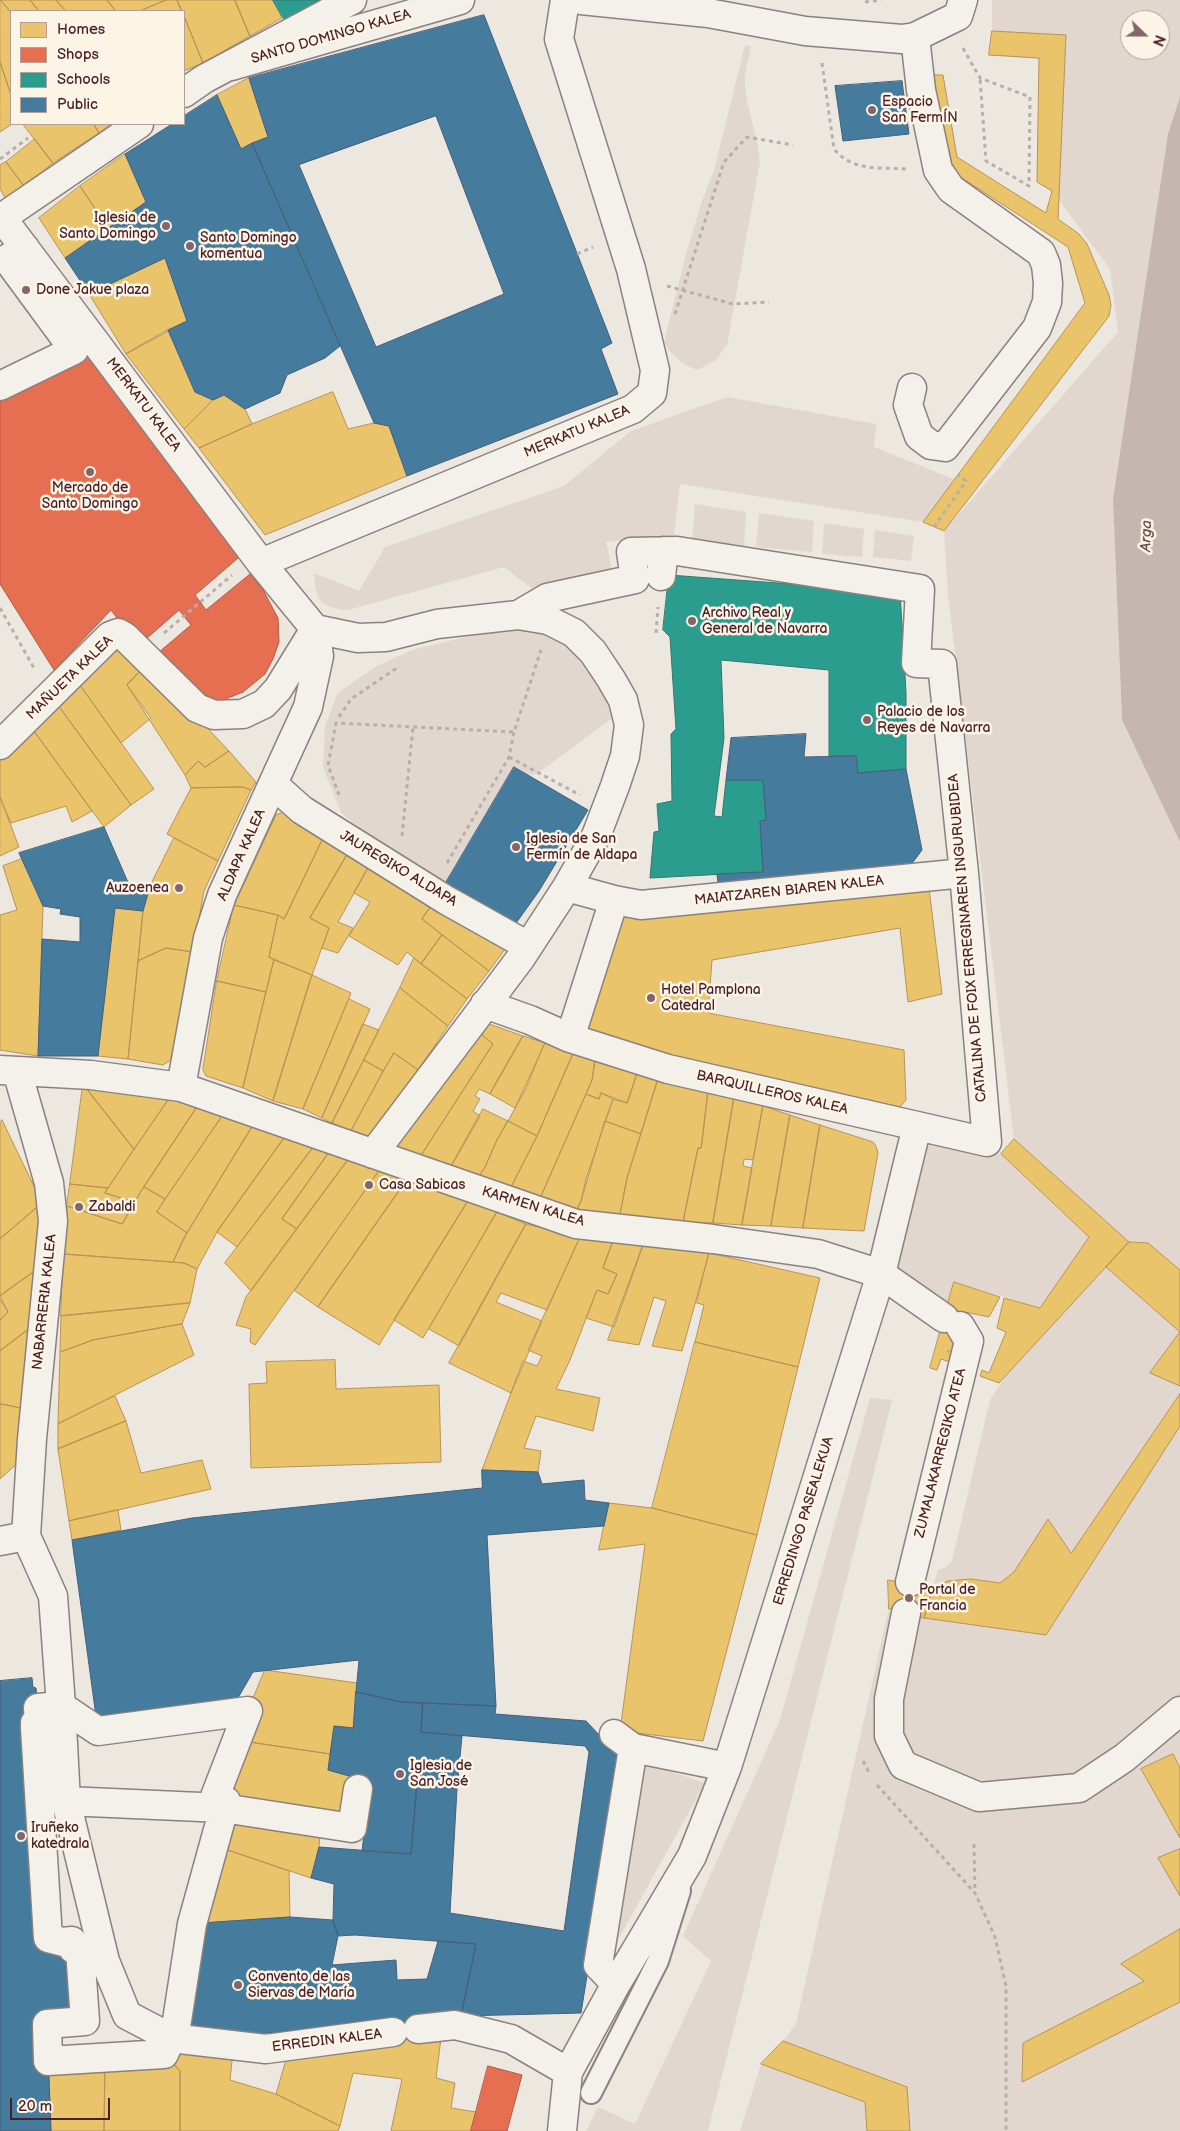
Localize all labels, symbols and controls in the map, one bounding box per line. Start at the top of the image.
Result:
street label: SANTO DOMINGO KALEA [249,6,413,68]
legend [10,10,185,125]
north arrow [1120,10,1170,60]
text: Homes [57,20,105,39]
text: N [1149,32,1168,48]
text: Shops [57,45,99,64]
text: Schools [57,70,110,89]
place label: Espacio San FermÍN [882,94,958,126]
text: Public [57,95,98,114]
marker: Espacio San FermÍN [866,104,878,116]
place label: Iglesia de Santo Domingo [59,210,156,242]
marker: Iglesia de Santo Domingo [160,220,172,232]
place label: Santo Domingo komentua [200,230,297,262]
marker: Santo Domingo komentua [184,240,196,252]
place label: Done Jakue plaza [36,282,149,298]
marker: Done Jakue plaza [20,284,32,296]
street label: MERKATU KALEA [102,355,184,455]
street label: MERKATU KALEA [522,402,632,462]
marker: Mercado de Santo Domingo [84,466,96,478]
place label: Mercado de Santo Domingo [42,480,138,512]
water label: Arga [1137,520,1157,552]
place label: Archivo Real y General de Navarra [702,605,827,638]
marker: Archivo Real y General de Navarra [686,615,698,627]
street label: MAÑUETA KALEA [23,633,117,723]
place label: Palacio de los Reyes de Navarra [877,704,990,736]
marker: Palacio de los Reyes de Navarra [861,714,873,726]
street label: CATALINA DE FOIX ERREGINAREN INGURUBIDEA [945,773,991,1103]
street label: ALDAPA KALEA [214,807,270,903]
street label: JAUREGIKO ALDAPA [336,827,460,911]
place label: Iglesia de San Fermín de Aldapa [526,831,638,864]
marker: Iglesia de San Fermín de Aldapa [510,841,522,853]
street label: MAIATZAREN BIAREN KALEA [693,873,885,909]
place label: Auzoenea [106,880,169,896]
marker: Auzoenea [173,882,185,894]
place label: Hotel Pamplona Catedral [661,982,761,1014]
marker: Hotel Pamplona Catedral [645,992,657,1004]
street label: BARQUILLEROS KALEA [695,1067,849,1119]
place label: Casa Sabicas [379,1177,465,1193]
marker: Casa Sabicas [363,1179,375,1191]
street label: KARMEN KALEA [480,1183,586,1231]
place label: Zabaldi [89,1199,136,1215]
marker: Zabaldi [73,1201,85,1213]
street label: NABARRERIA KALEA [30,1233,60,1371]
street label: ZUMALAKARREGIKO ATEA [912,1367,970,1539]
street label: ERREDINGO PASEALEKUA [770,1434,838,1608]
place label: Portal de Francia [919,1582,975,1614]
marker: Portal de Francia [903,1592,915,1604]
place label: Iglesia de San José [410,1758,472,1790]
marker: Iglesia de San José [394,1768,406,1780]
place label: Iruñeko katedrala [31,1820,89,1852]
marker: Iruñeko katedrala [15,1830,27,1842]
place label: Convento de las Siervas de María [248,1969,355,2001]
marker: Convento de las Siervas de María [232,1979,244,1991]
street label: ERREDIN KALEA [271,2026,383,2056]
scale bar [12,2088,112,2120]
text: 20 m [18,2097,52,2116]

